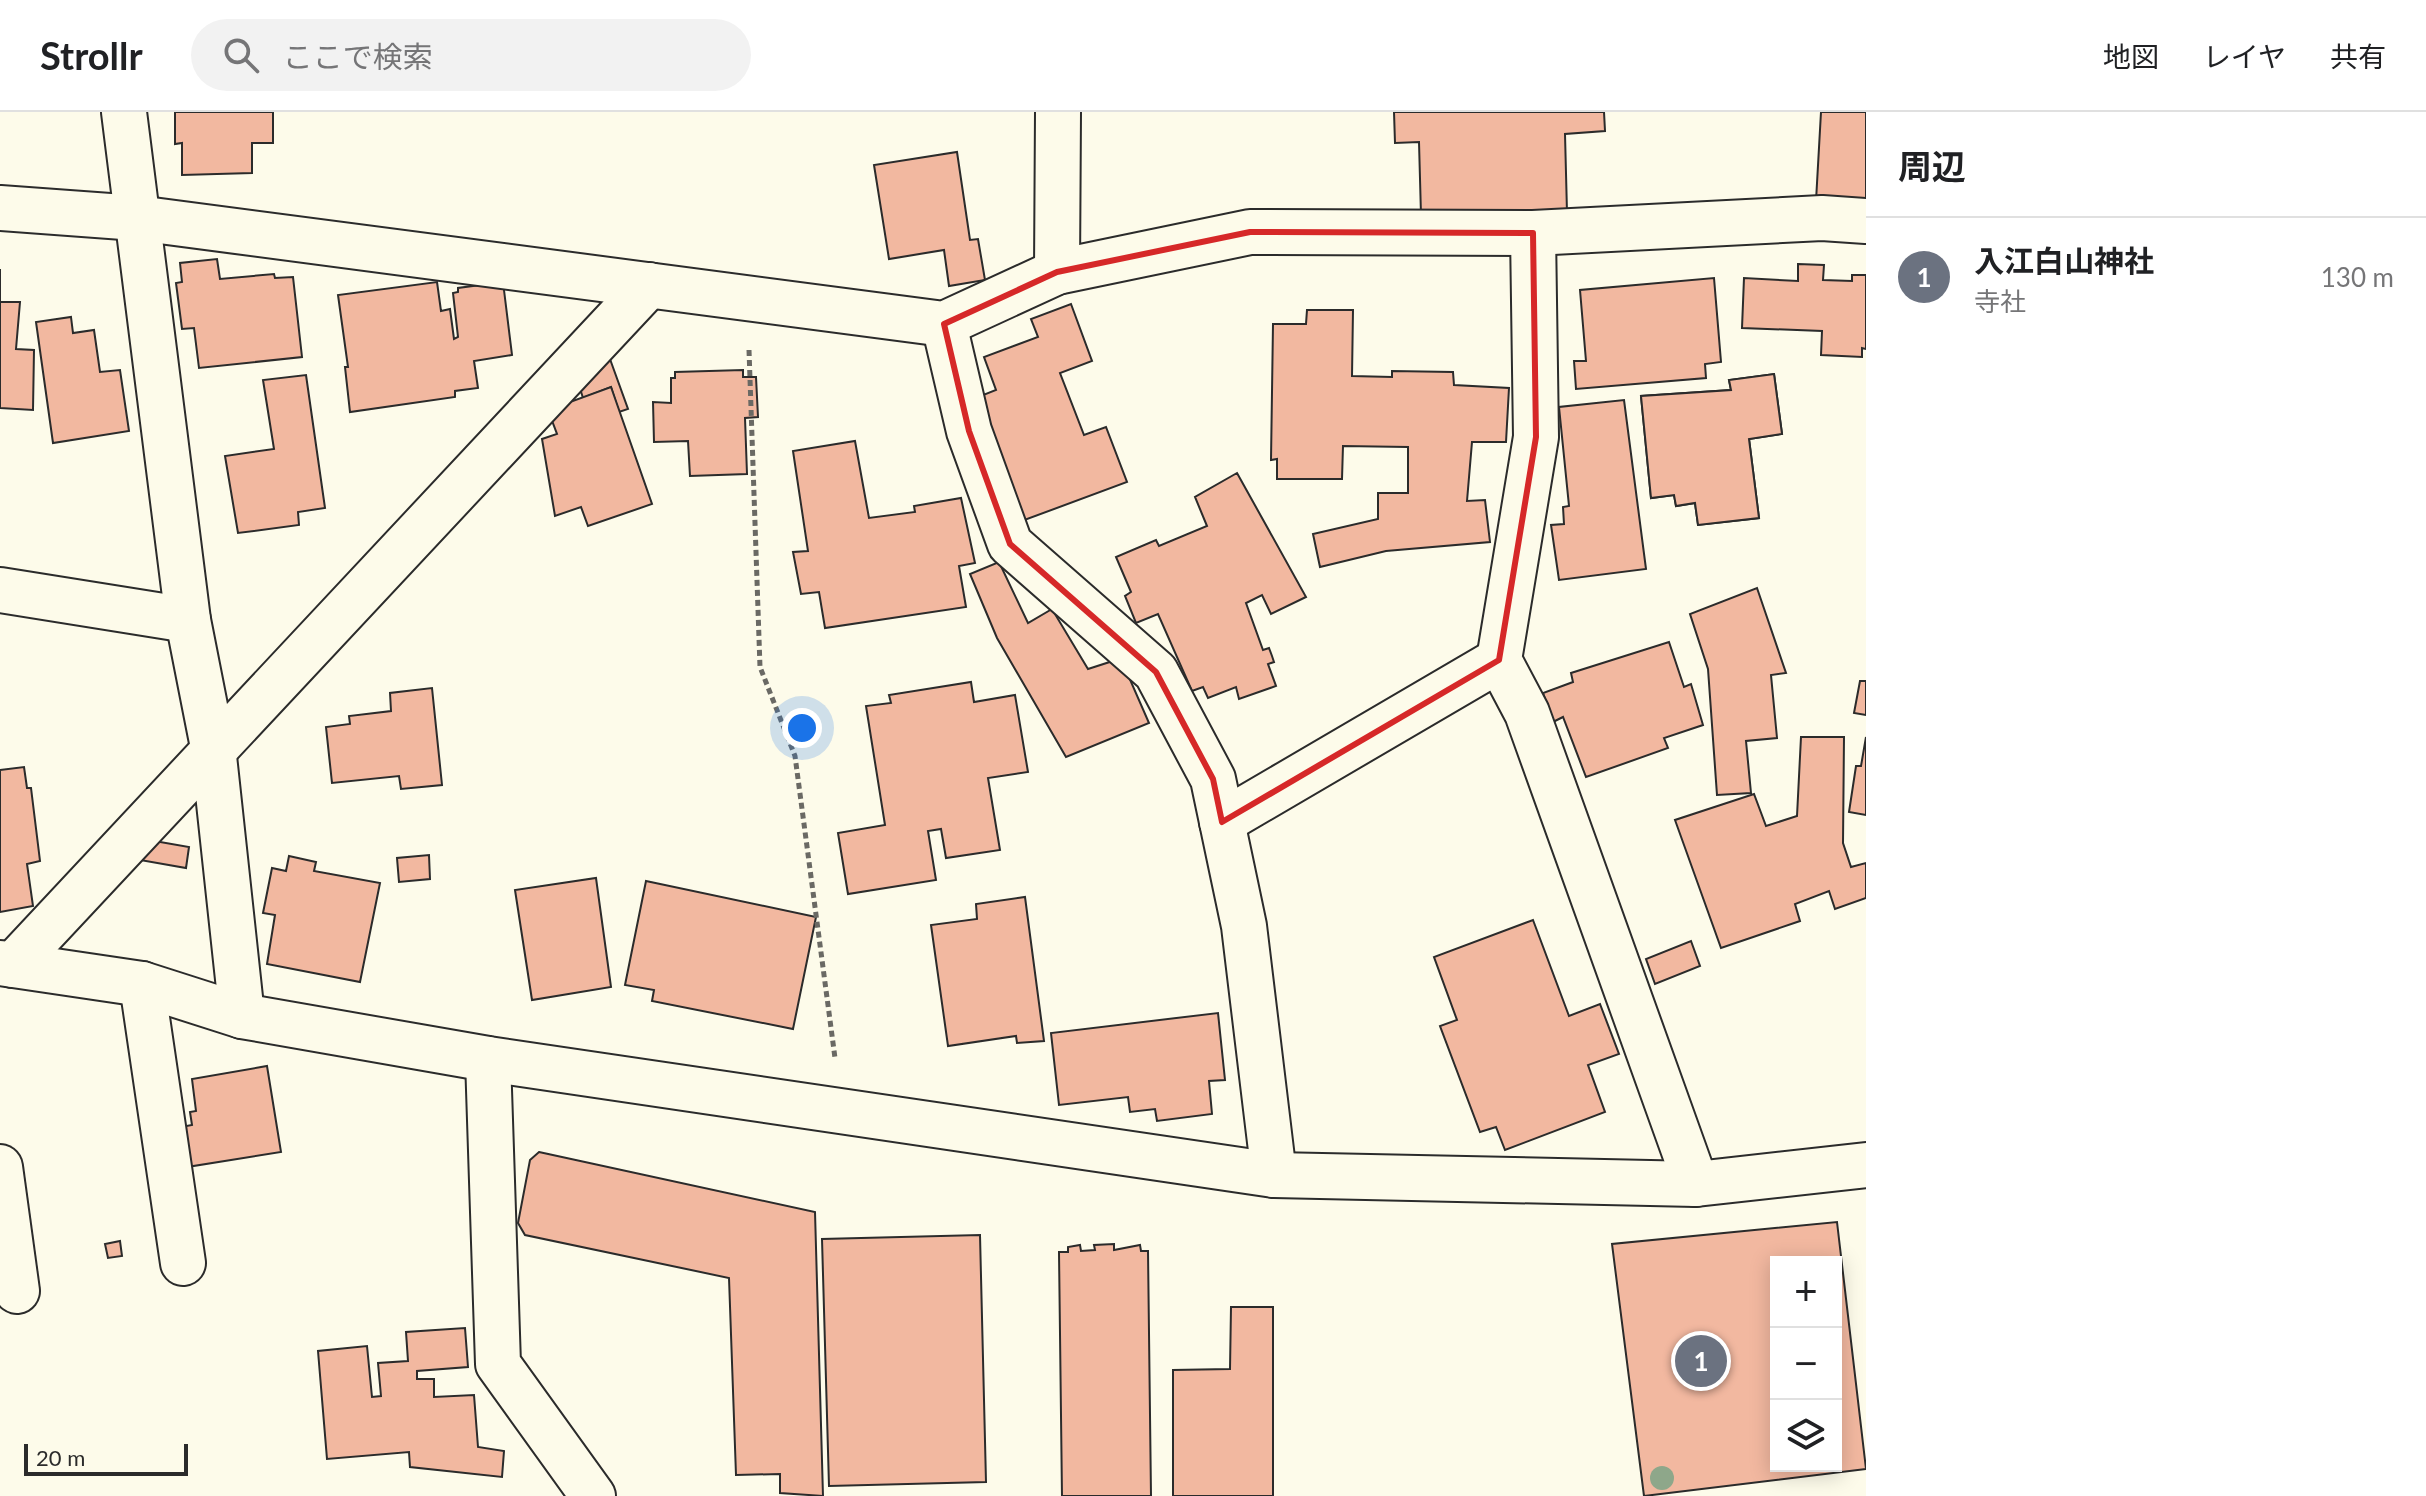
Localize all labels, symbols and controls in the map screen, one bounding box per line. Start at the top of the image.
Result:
search box [191,19,751,91]
text: Strollr [40,32,143,78]
icon: search [219,33,263,77]
text: ここで検索 [283,38,433,74]
text: 地図 [2103,39,2159,73]
text: レイヤ [2203,39,2286,73]
text: 共有 [2330,39,2386,73]
text: 周辺 [1898,145,1966,186]
text: 入江白山神社 [1974,242,2154,278]
text: 1 [1916,261,1932,293]
text: 130 m [2321,261,2394,293]
text: 寺社 [1974,285,2026,317]
your location [782,708,822,748]
map controls [1770,1256,1842,1472]
button: + [1770,1256,1842,1328]
button: − [1770,1328,1842,1400]
pin: 1 [1675,1331,1727,1391]
button: layers [1770,1400,1842,1472]
scale bar [24,1440,188,1476]
text: 20 m [36,1444,85,1471]

